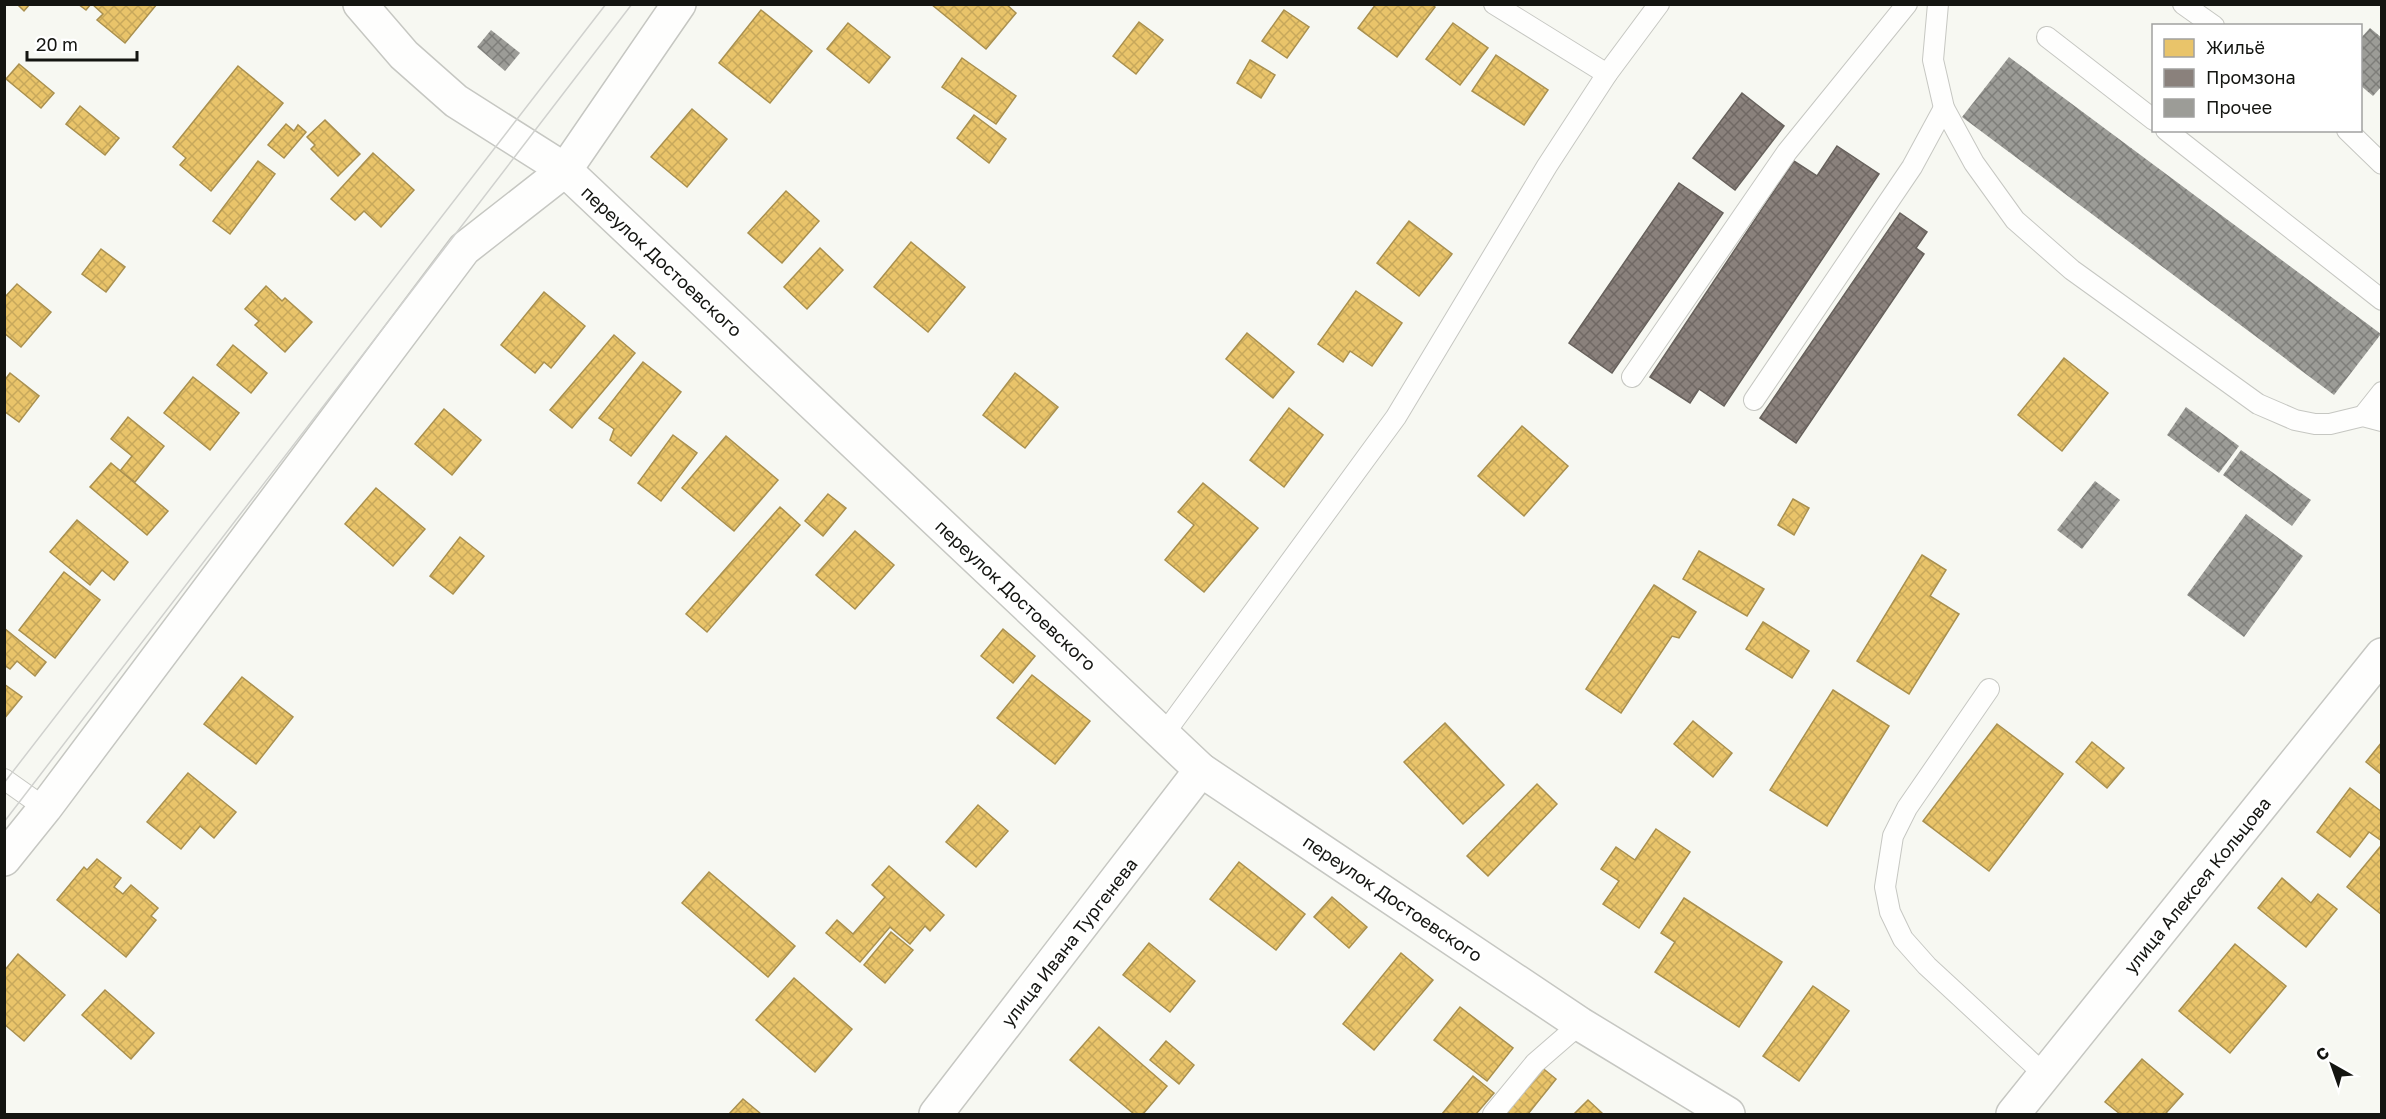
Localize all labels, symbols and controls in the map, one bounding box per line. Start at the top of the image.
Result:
scale bar [27,24,136,62]
legend [2152,24,2362,132]
text: 20 m [36,33,78,55]
text: Жильё [2206,36,2265,58]
text: Промзона [2206,66,2296,88]
text: Прочее [2206,96,2272,118]
street label: переулок Достоевского [577,181,747,341]
street label: переулок Достоевского [931,515,1101,675]
street label: улица Алексея Кольцова [2119,792,2275,978]
street label: переулок Достоевского [1299,830,1487,966]
street label: улица Ивана Тургенева [996,853,1142,1031]
north arrow [2302,1035,2362,1095]
text: С [2312,1042,2333,1065]

